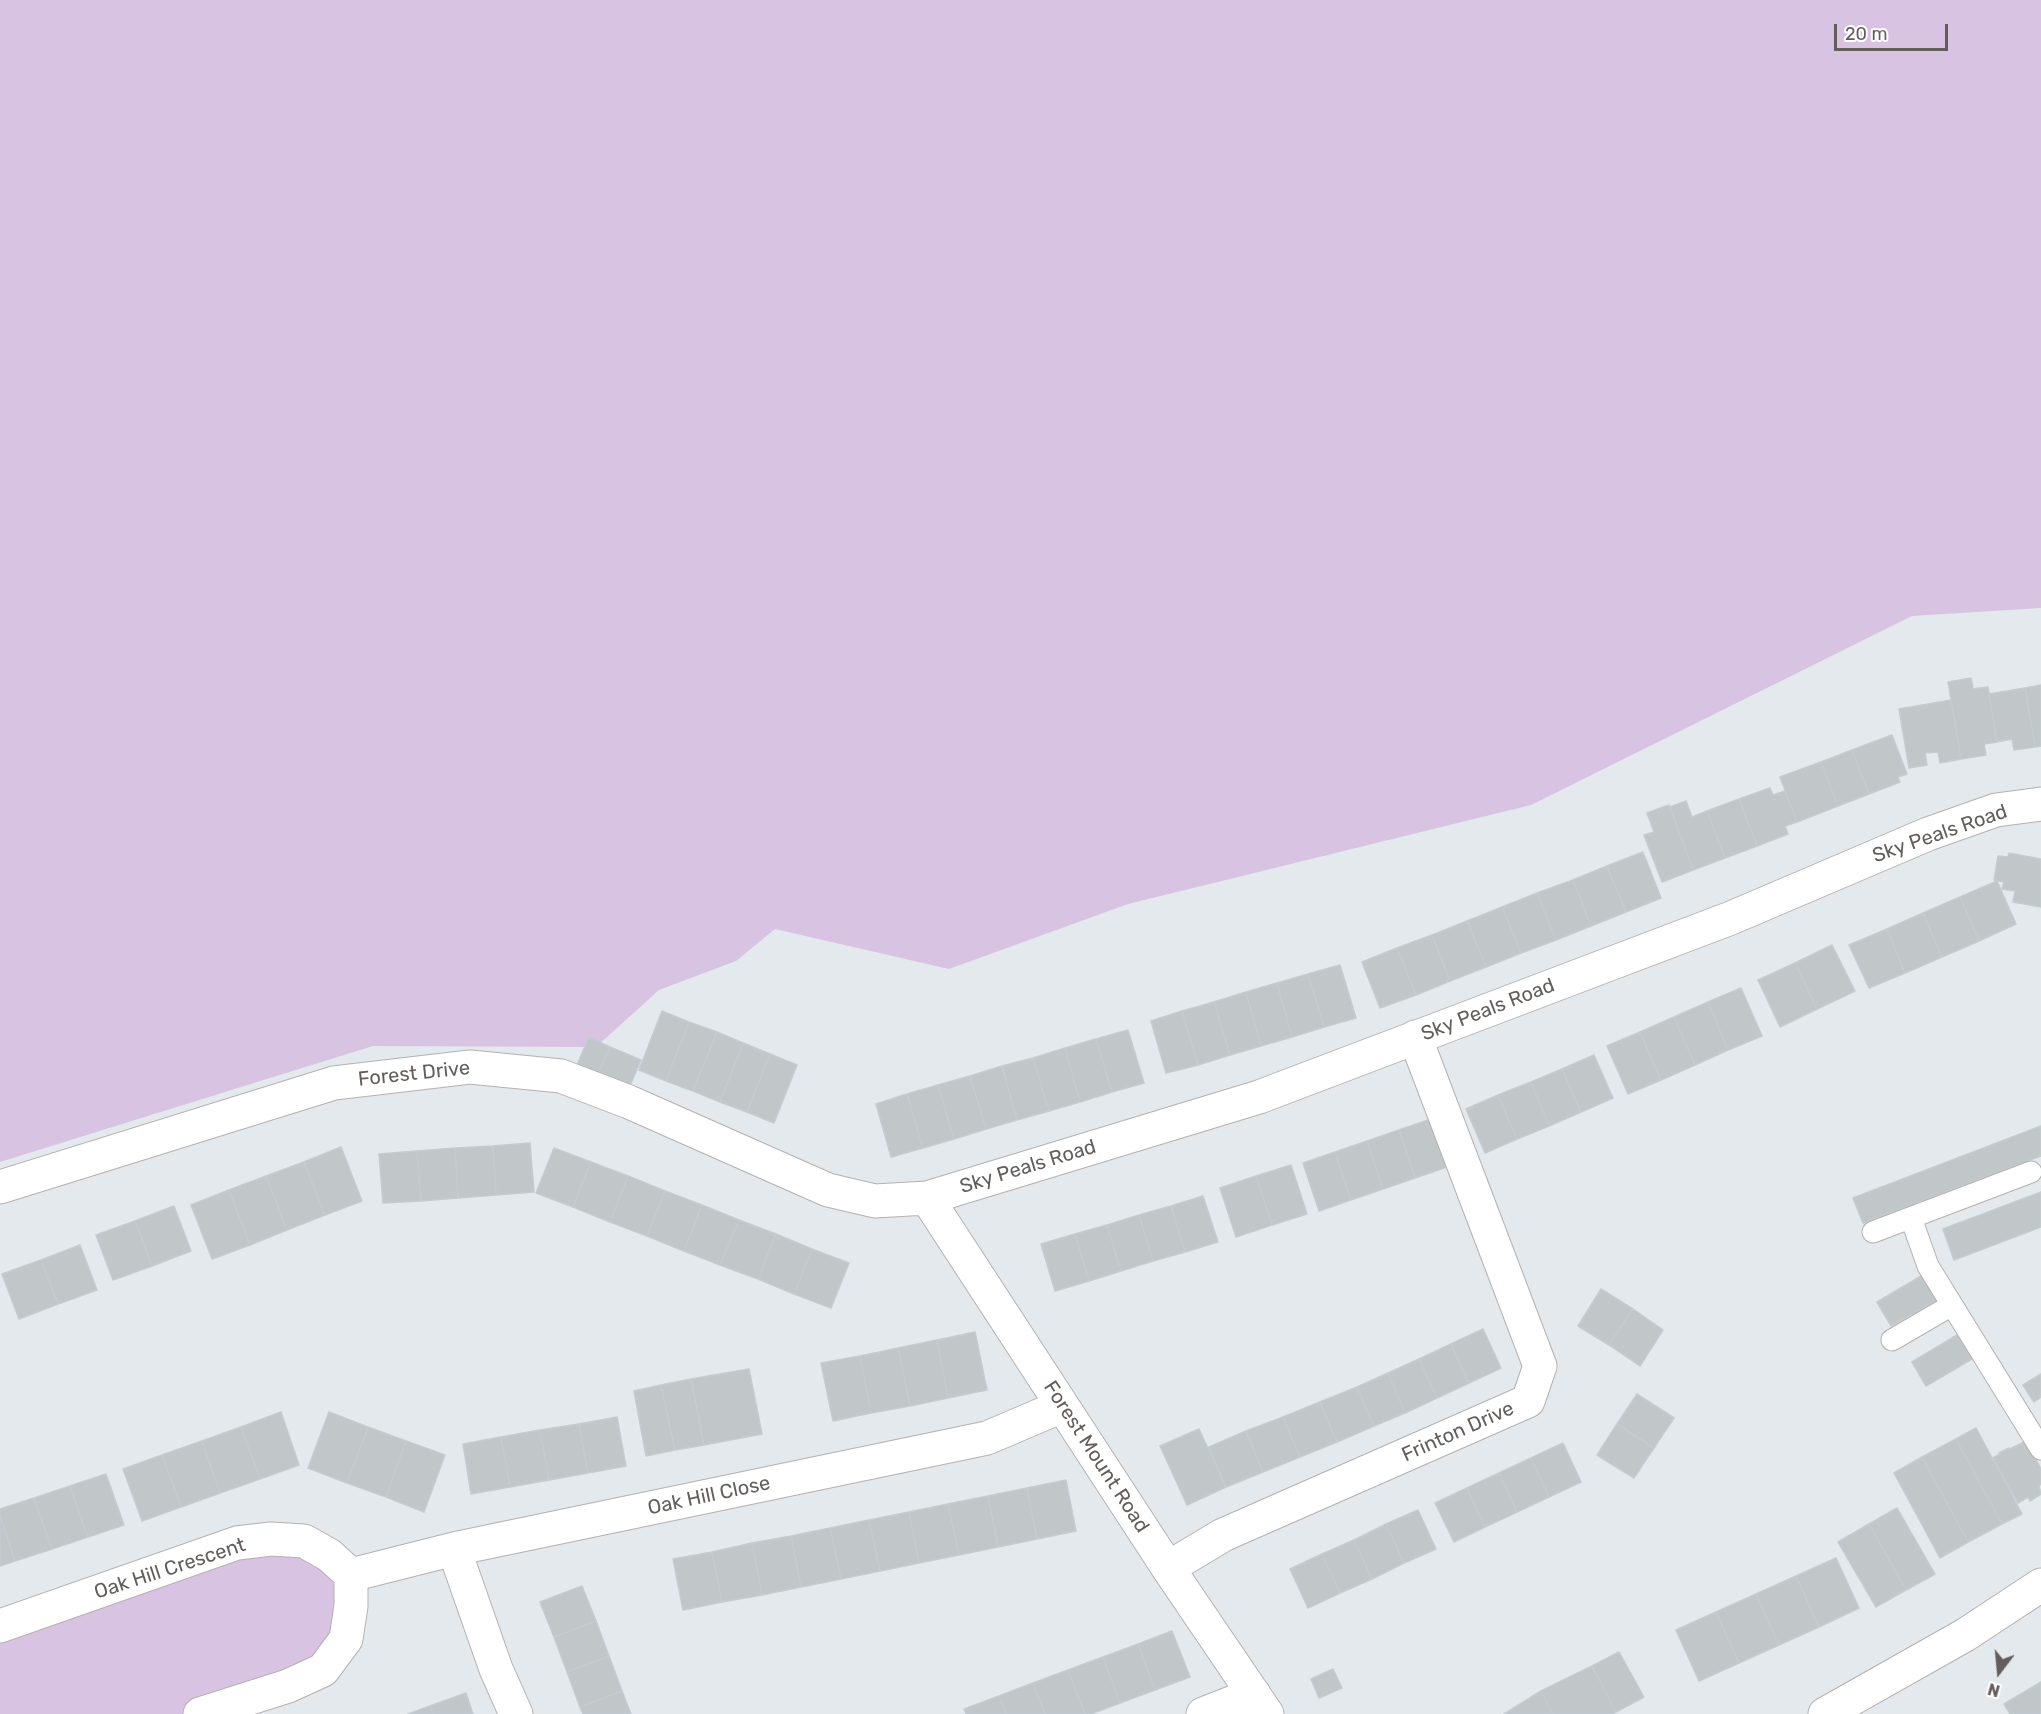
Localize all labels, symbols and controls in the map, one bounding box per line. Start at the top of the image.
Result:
scale bar [1837,12,1951,50]
text: 20 m [1845,23,1887,45]
street label: Sky Peals Road [1869,800,2011,868]
street label: Sky Peals Road [1418,974,1558,1046]
street label: Forest Drive [357,1056,471,1092]
street label: Sky Peals Road [957,1135,1099,1199]
street label: Forest Mount Road [1038,1377,1154,1537]
street label: Frinton Drive [1398,1397,1518,1467]
street label: Oak Hill Close [646,1471,772,1521]
street label: Oak Hill Crescent [91,1533,249,1605]
north arrow [1969,1642,2029,1702]
text: N [1986,1679,2002,1701]

